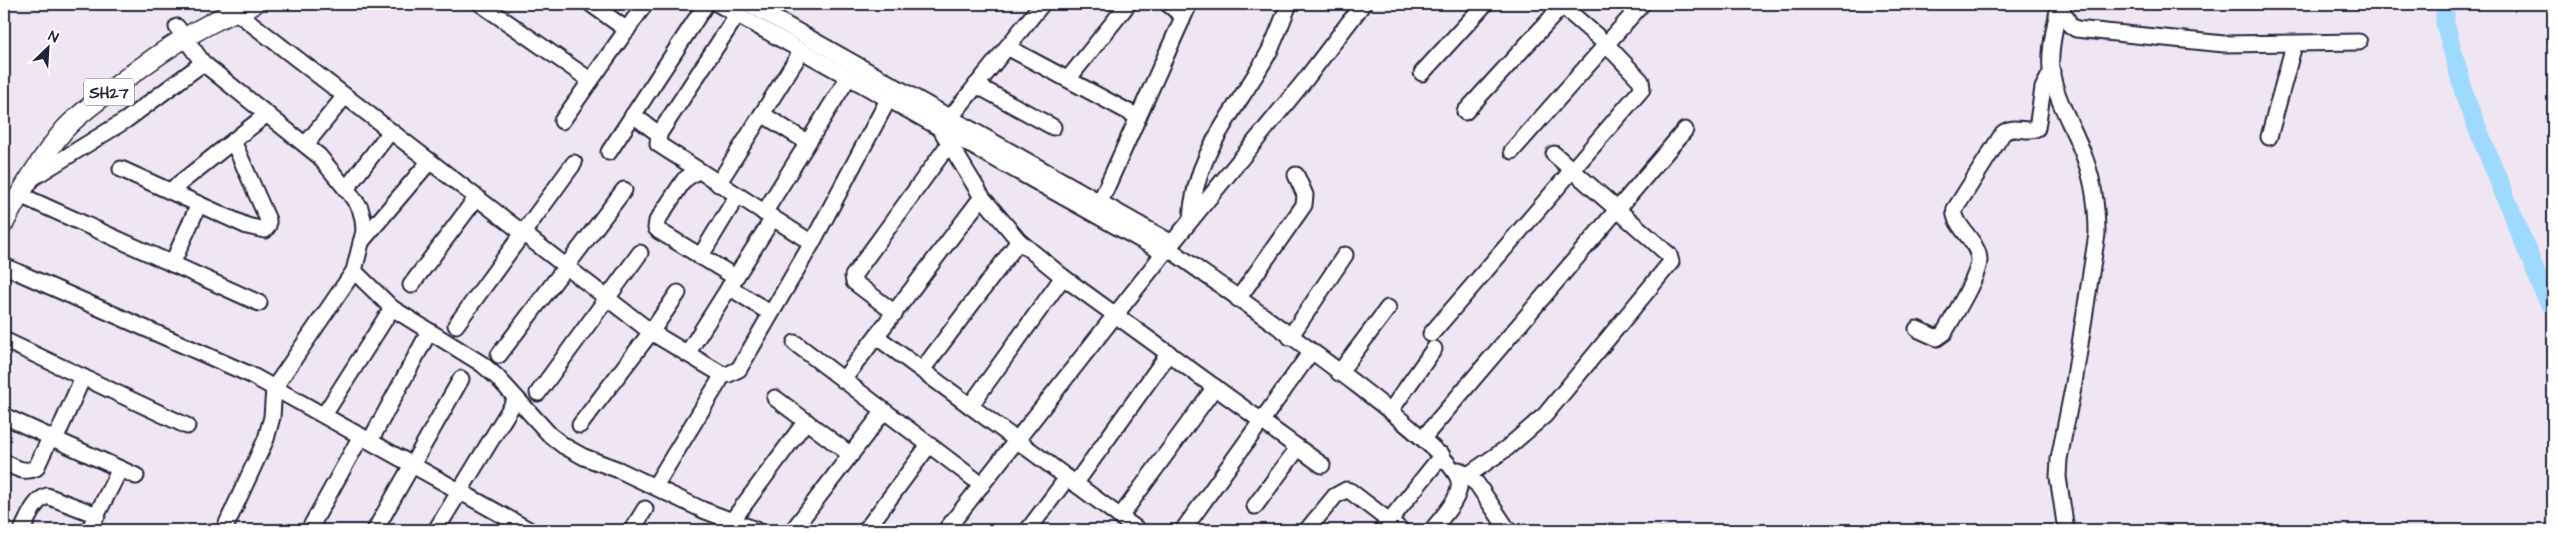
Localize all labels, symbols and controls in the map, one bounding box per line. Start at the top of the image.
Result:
north arrow [22,22,72,72]
text: N [45,26,61,48]
road number: SH27 [84,78,134,105]

